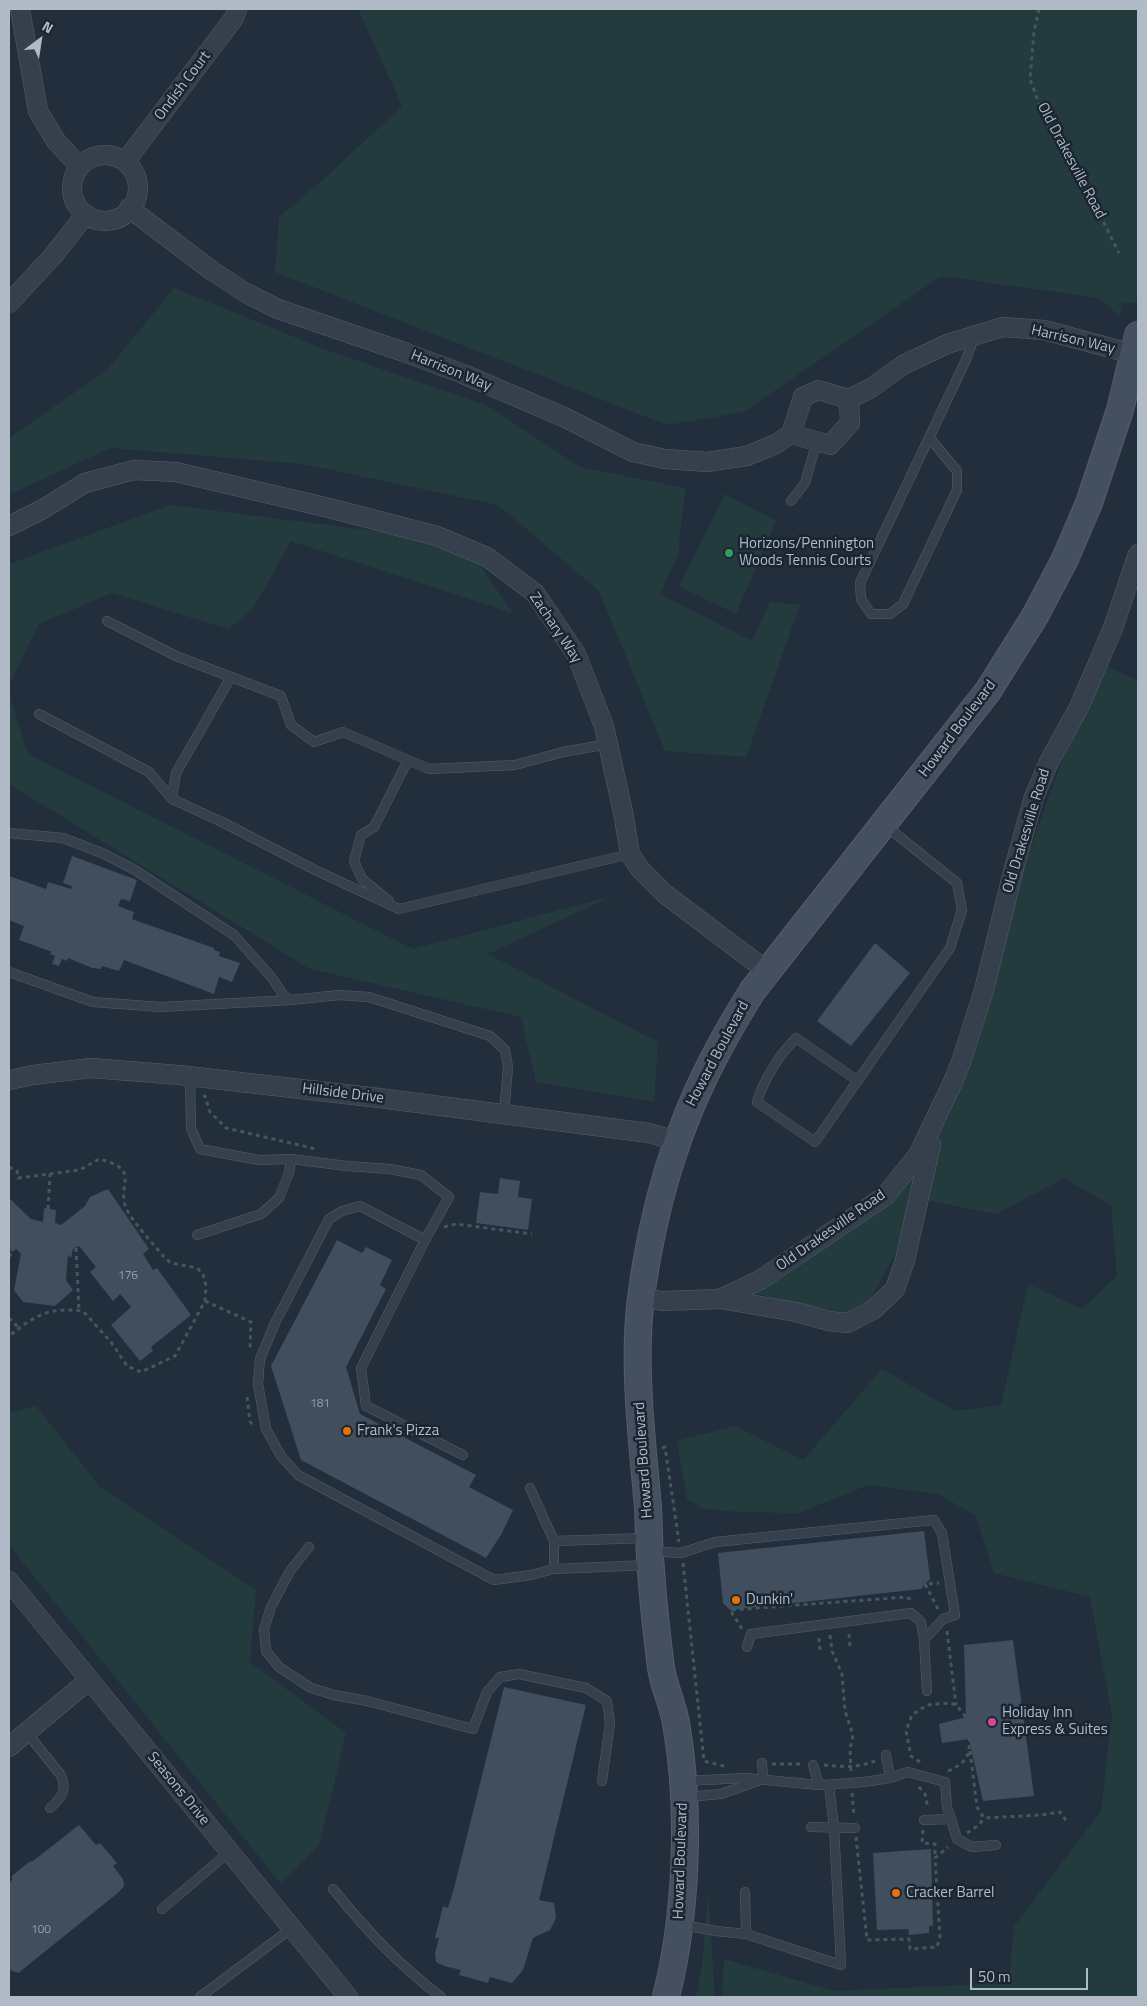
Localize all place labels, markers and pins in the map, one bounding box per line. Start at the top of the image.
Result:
place label: Horizons/Pennington Woods Tennis Courts [739,535,874,570]
marker: Horizons/Pennington Woods Tennis Courts [723,547,735,559]
place label: Frank's Pizza [357,1422,439,1440]
marker: Frank's Pizza [341,1425,353,1437]
place label: Dunkin' [746,1591,793,1609]
marker: Dunkin' [730,1594,742,1606]
place label: Holiday Inn Express & Suites [1002,1704,1108,1739]
marker: Holiday Inn Express & Suites [986,1716,998,1728]
place label: Cracker Barrel [906,1884,994,1902]
marker: Cracker Barrel [890,1887,902,1899]

